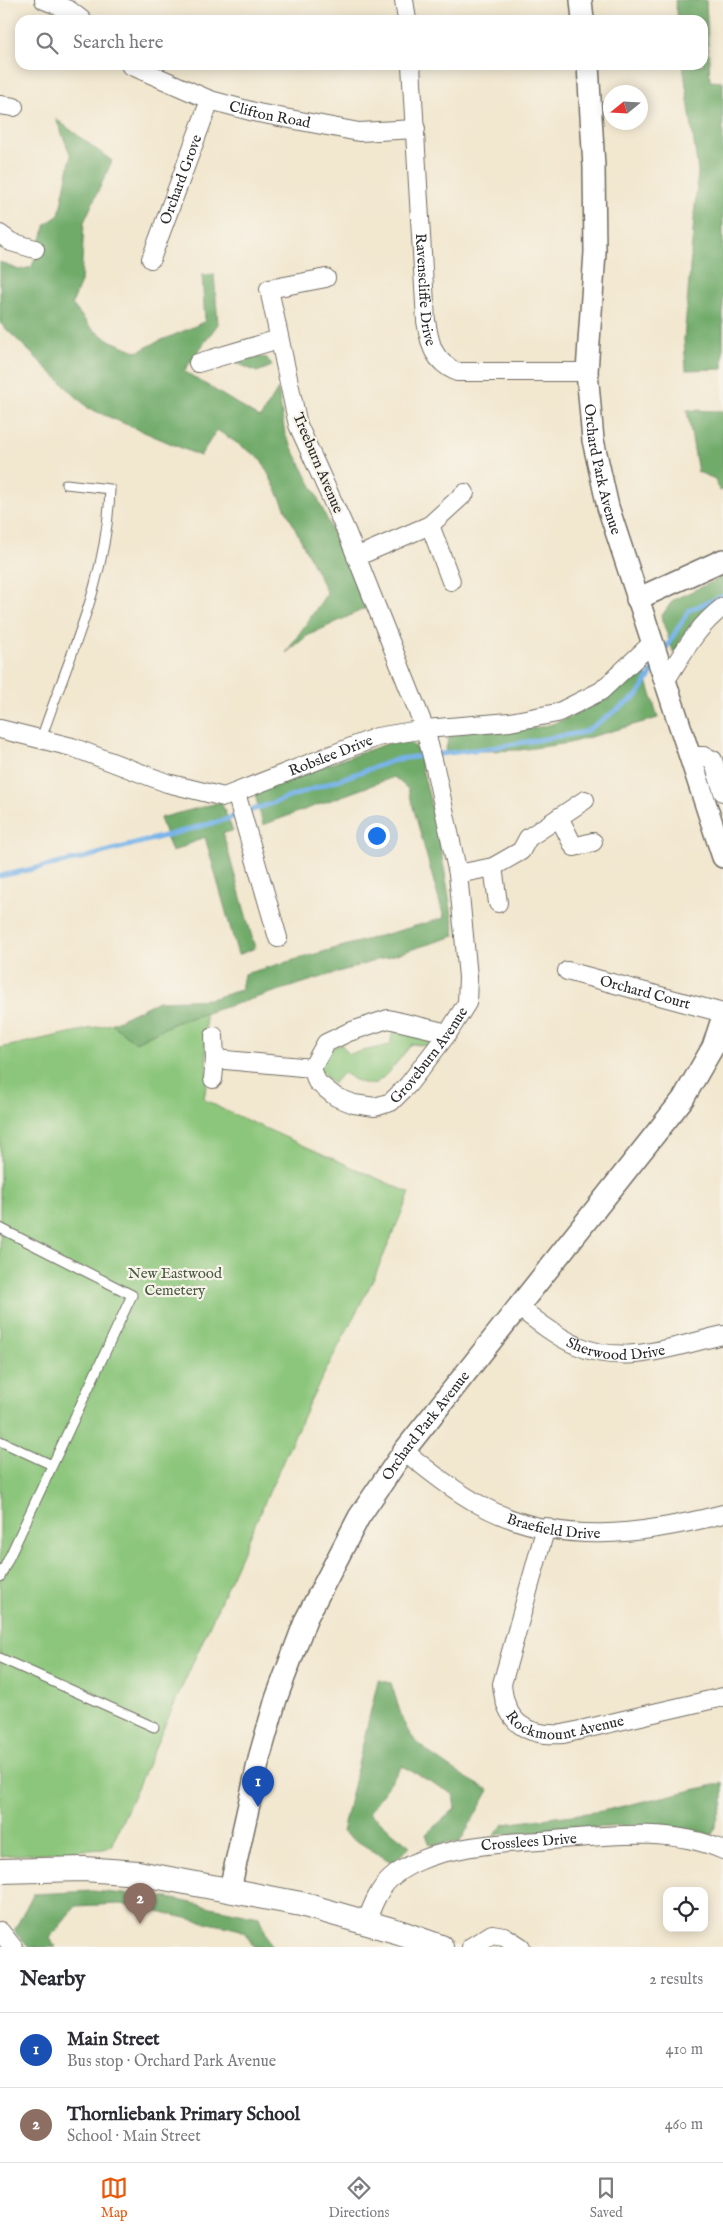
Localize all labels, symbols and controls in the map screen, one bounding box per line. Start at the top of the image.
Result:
search box [15,15,708,70]
icon: search [33,29,61,57]
text: Search here [73,31,164,55]
north arrow [603,85,648,130]
street label: Clifton Road [227,96,313,132]
street label: Orchard Grove [155,132,206,227]
street label: Ravenscliffe Drive [411,233,441,348]
street label: Orchard Park Avenue [580,403,626,537]
street label: Treeburn Avenue [288,410,348,516]
street label: Robslee Drive [286,730,376,780]
your location [364,823,390,849]
street label: Orchard Court [598,971,693,1013]
street label: Groveburn Avenue [385,1003,472,1108]
park label: New Eastwood Cemetery [128,1264,223,1300]
street label: Sherwood Drive [563,1332,667,1364]
street label: Orchard Park Avenue [377,1367,474,1484]
street label: Braefield Drive [504,1509,601,1543]
street label: Rockmount Avenue [501,1707,626,1744]
pin: 1 [242,1766,274,1807]
street label: Crosslees Drive [480,1828,578,1855]
pin: 2 [124,1883,156,1924]
map controls [663,1887,708,1932]
button: locate [663,1887,708,1932]
text: Nearby [20,1966,85,1993]
text: 2 results [649,1970,703,1990]
text: Main Street [67,2028,160,2052]
text: 1 [33,2040,39,2060]
text: 410 m [666,2040,703,2060]
text: Bus stop · Orchard Park Avenue [67,2052,276,2072]
text: Thornliebank Primary School [67,2103,300,2127]
text: 2 [32,2115,40,2135]
text: 460 m [665,2115,703,2135]
text: School · Main Street [67,2127,201,2147]
tab: Map [100,2174,128,2222]
tab: Directions [328,2174,389,2222]
tab: Saved [590,2174,623,2222]

